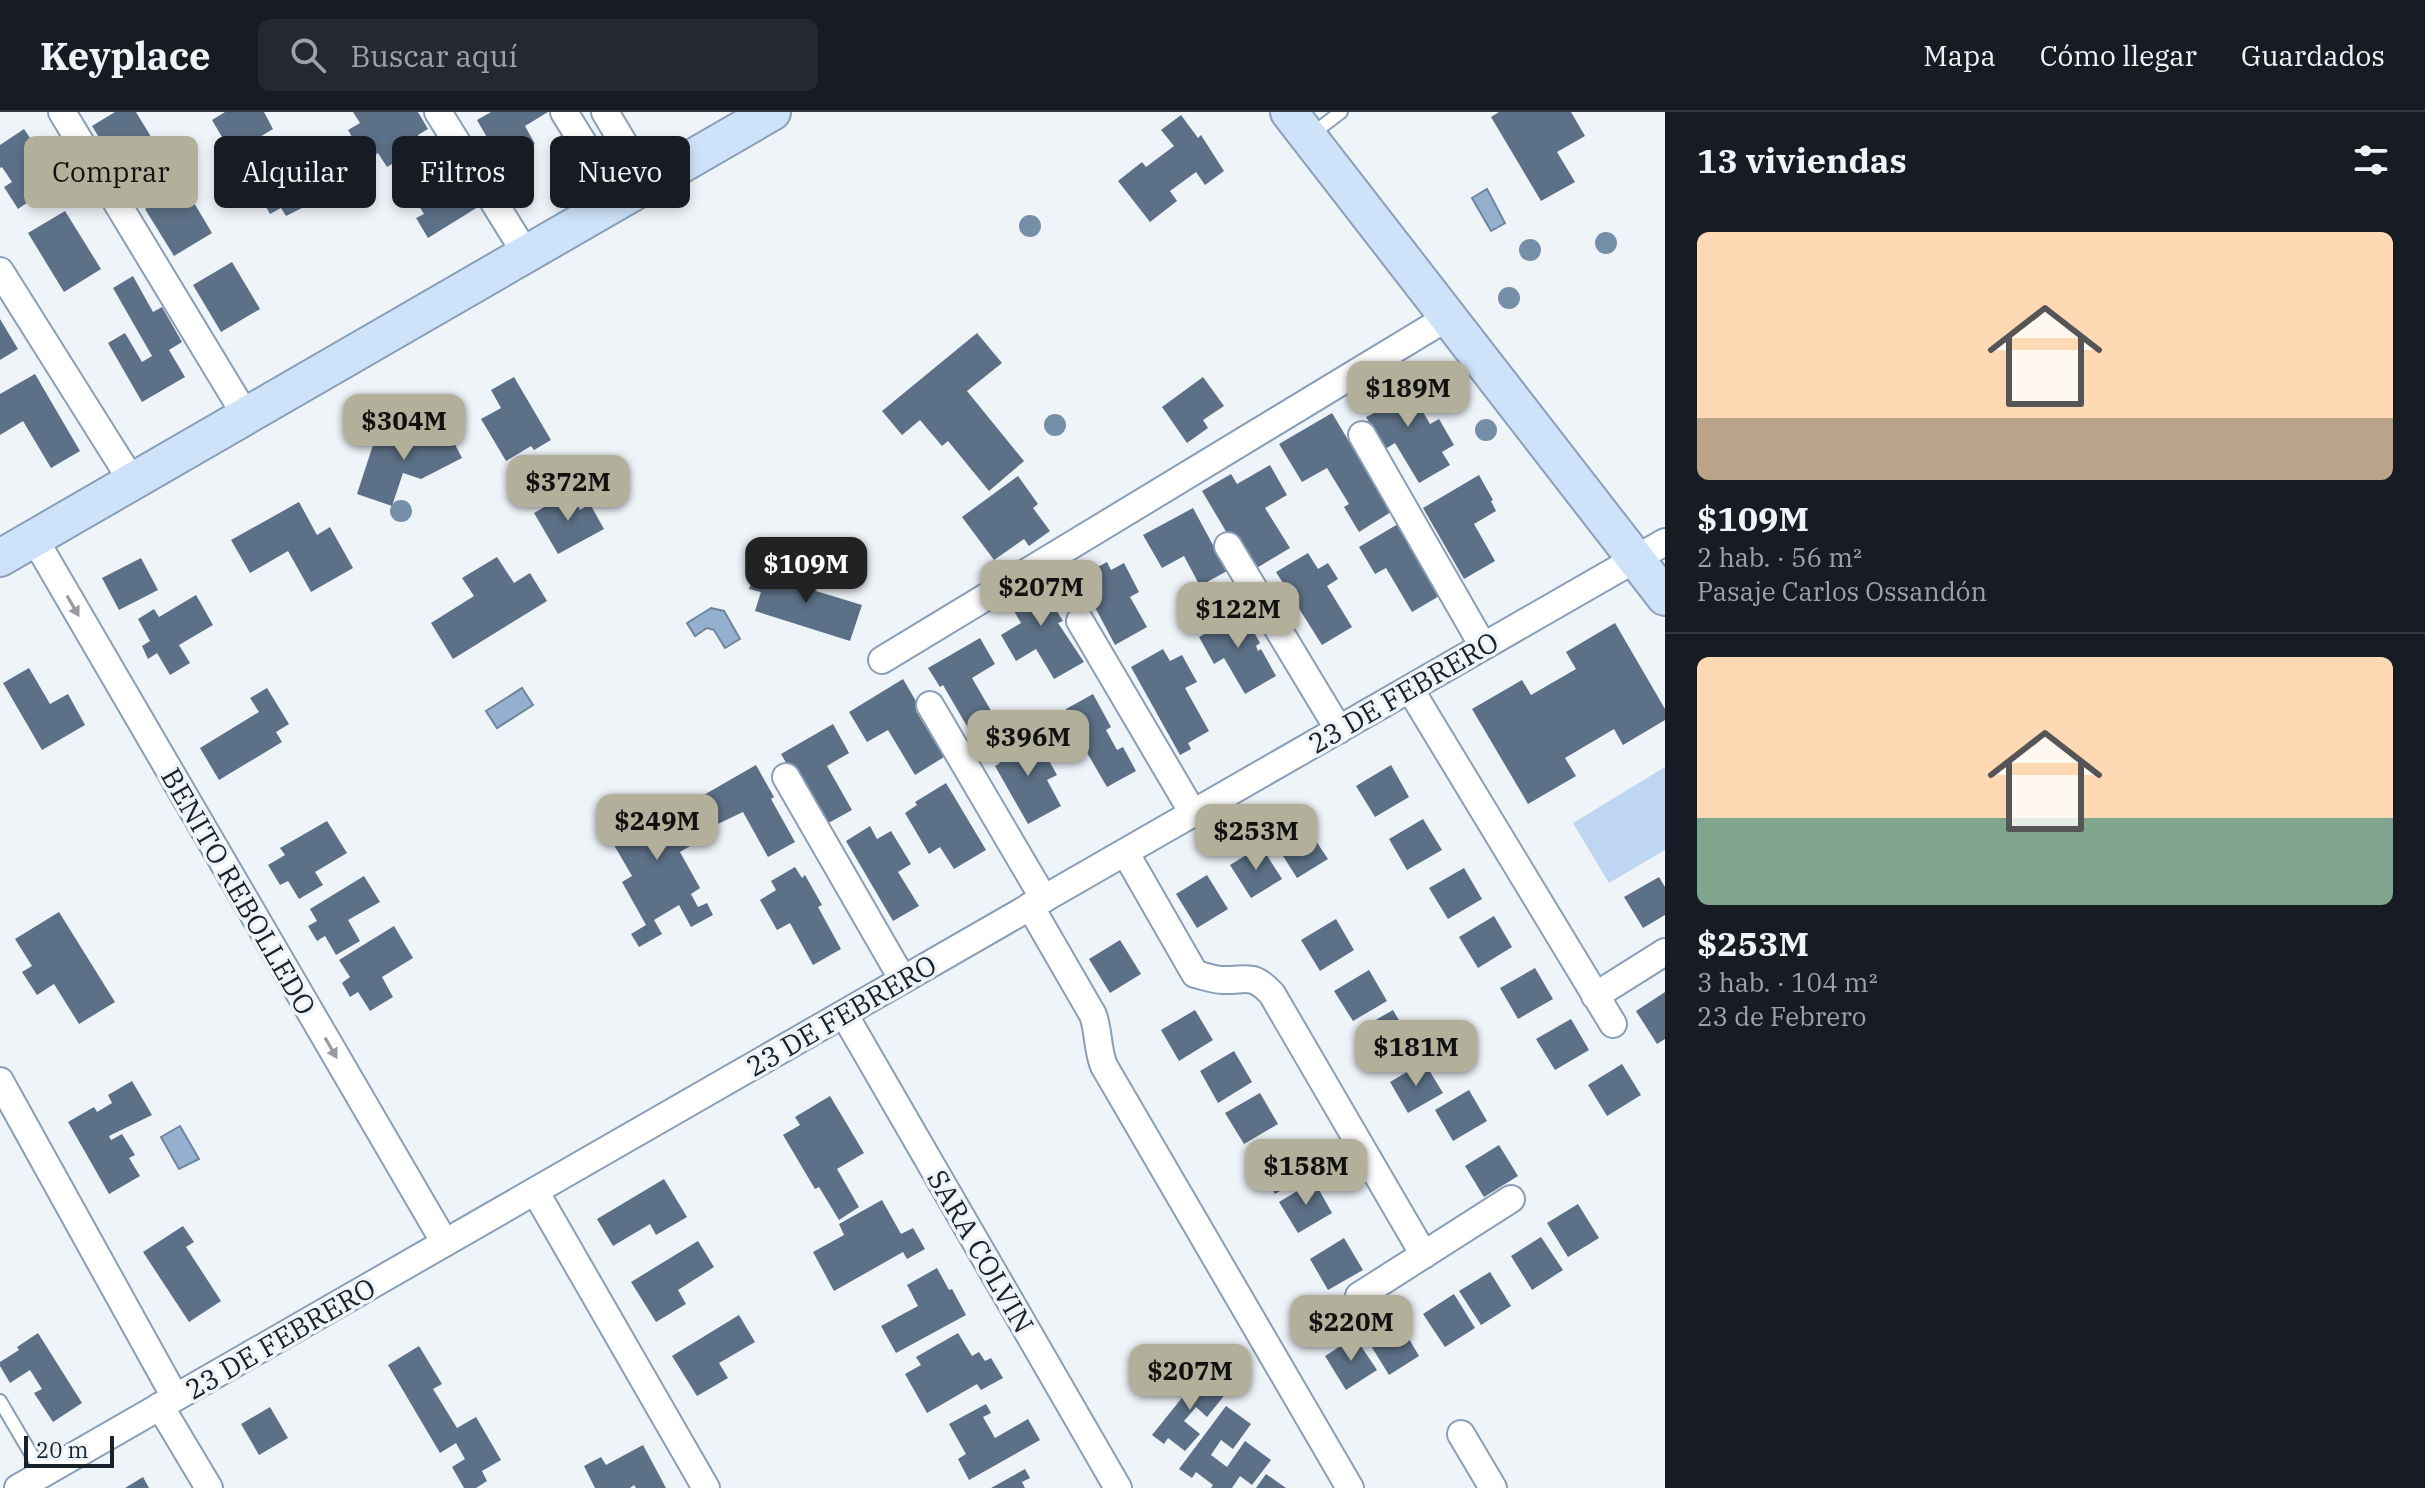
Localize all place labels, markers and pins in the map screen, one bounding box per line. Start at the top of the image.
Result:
pin: $189M [1352,361,1464,429]
pin: $304M [348,394,460,462]
pin: $372M [512,455,624,523]
pin: $109M [750,537,862,605]
pin: $207M [985,560,1097,628]
pin: $122M [1182,582,1294,650]
pin: $396M [972,710,1084,778]
pin: $249M [601,794,713,862]
pin: $253M [1200,804,1312,872]
pin: $181M [1360,1020,1472,1088]
pin: $158M [1250,1139,1362,1207]
pin: $220M [1295,1295,1407,1363]
pin: $207M [1134,1344,1246,1412]

